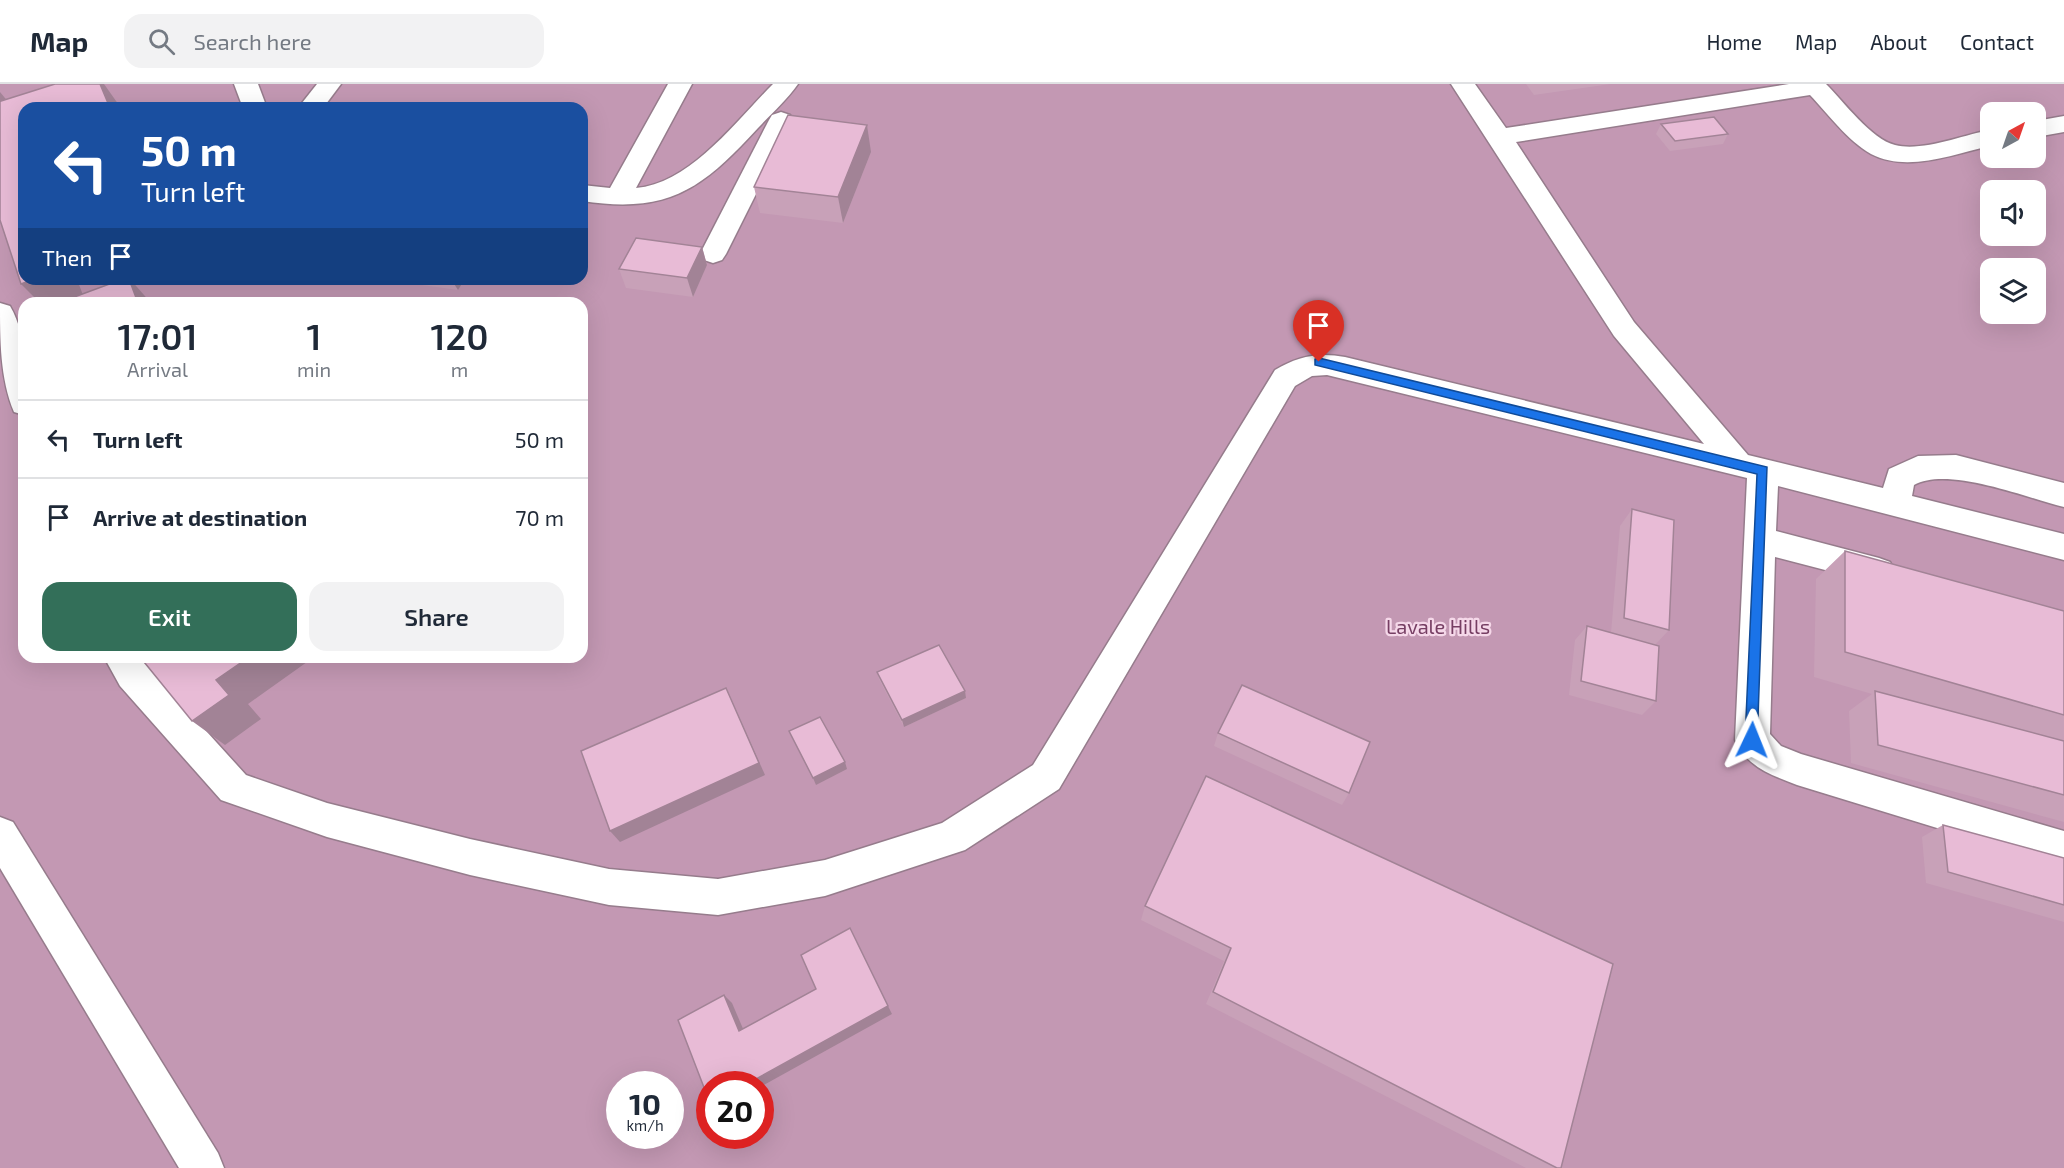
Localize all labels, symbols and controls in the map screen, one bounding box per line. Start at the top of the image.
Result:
search box [124,14,544,68]
text: Map [30,24,88,58]
icon: search [145,25,178,58]
text: Search here [193,28,312,54]
text: Home [1706,29,1762,54]
text: Map [1795,29,1837,54]
text: About [1870,29,1927,54]
text: Contact [1960,29,2034,54]
north arrow [1980,102,2046,168]
map controls [1980,102,2046,324]
text: 50 m [141,124,237,174]
icon: left [42,126,120,204]
text: Turn left [141,175,245,207]
button: sound [1980,180,2046,246]
icon: arrive [104,240,137,273]
text: Then [42,244,92,270]
button: layers [1980,258,2046,324]
pin [1293,300,1344,362]
icon: arrive [1302,309,1335,342]
text: 17:01 [117,314,198,357]
text: 1 [307,314,322,357]
text: 120 [431,314,489,357]
text: Arrival [127,357,188,381]
text: min [297,357,331,381]
text: m [451,357,468,381]
icon: left [42,423,75,456]
text: Turn left [93,426,182,452]
text: 50 m [515,426,564,452]
icon: arrive [42,501,75,534]
text: Arrive at destination [93,504,307,530]
text: 70 m [515,504,564,530]
button: Exit [42,582,297,651]
button: Share [309,582,564,651]
park label: Lavale Hills [1386,614,1490,638]
position arrow [1720,708,1784,772]
speed limit sign: 20 [696,1071,774,1149]
text: 10 [629,1085,661,1121]
text: km/h [626,1116,664,1134]

